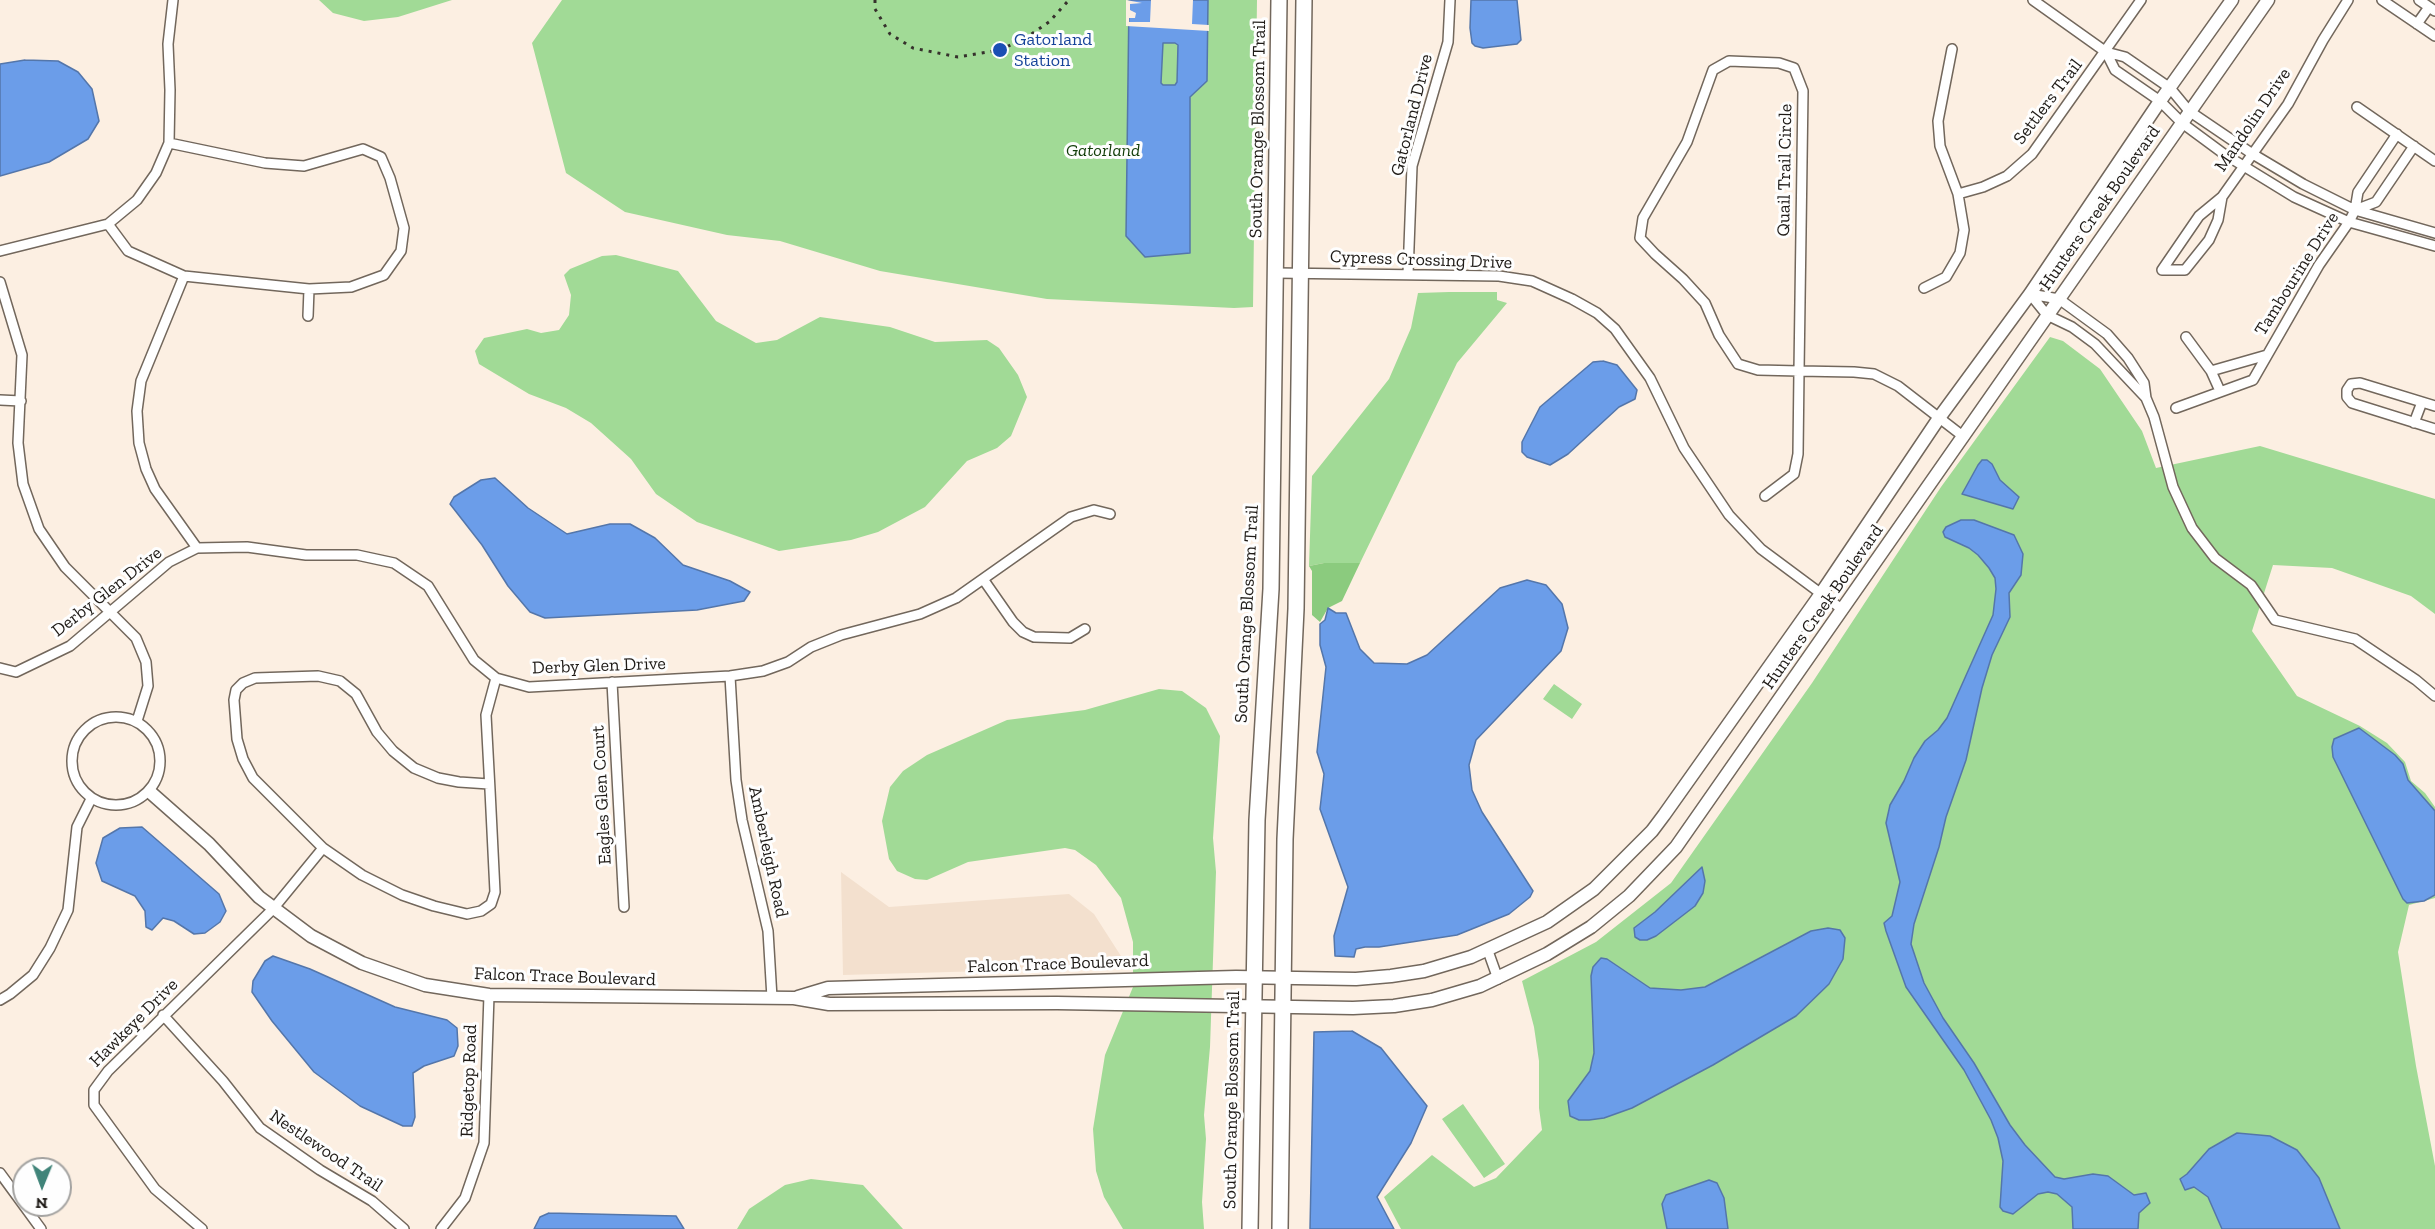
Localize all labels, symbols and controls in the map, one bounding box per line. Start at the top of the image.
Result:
street label: South Orange Blossom Trail [1245,20,1271,238]
place label: Gatorland Station [1014,29,1092,72]
marker: Gatorland Station [991,41,1009,59]
street label: Gatorland Drive [1386,52,1438,178]
street label: Settlers Trail [2009,55,2087,149]
street label: Mandolin Drive [2210,64,2296,176]
street label: Quail Trail Circle [1773,103,1797,237]
street label: Hunters Creek Boulevard [2035,121,2165,295]
park label: Gatorland [1066,140,1140,162]
street label: Tambourine Drive [2250,208,2344,340]
street label: Cypress Crossing Drive [1329,246,1513,274]
street label: South Orange Blossom Trail [1231,504,1263,724]
street label: Hunters Creek Boulevard [1758,520,1888,694]
street label: Derby Glen Drive [48,542,166,642]
street label: Derby Glen Drive [532,653,666,679]
street label: Eagles Glen Court [588,725,616,865]
street label: Amberleigh Road [744,784,792,920]
street label: Falcon Trace Boulevard [967,950,1149,978]
street label: Falcon Trace Boulevard [474,963,656,991]
street label: Hawkeye Drive [85,974,183,1072]
street label: South Orange Blossom Trail [1219,991,1245,1209]
street label: Ridgetop Road [456,1024,482,1138]
street label: Nestlewood Trail [265,1105,387,1197]
north arrow [12,1157,72,1217]
text: N [35,1194,48,1213]

